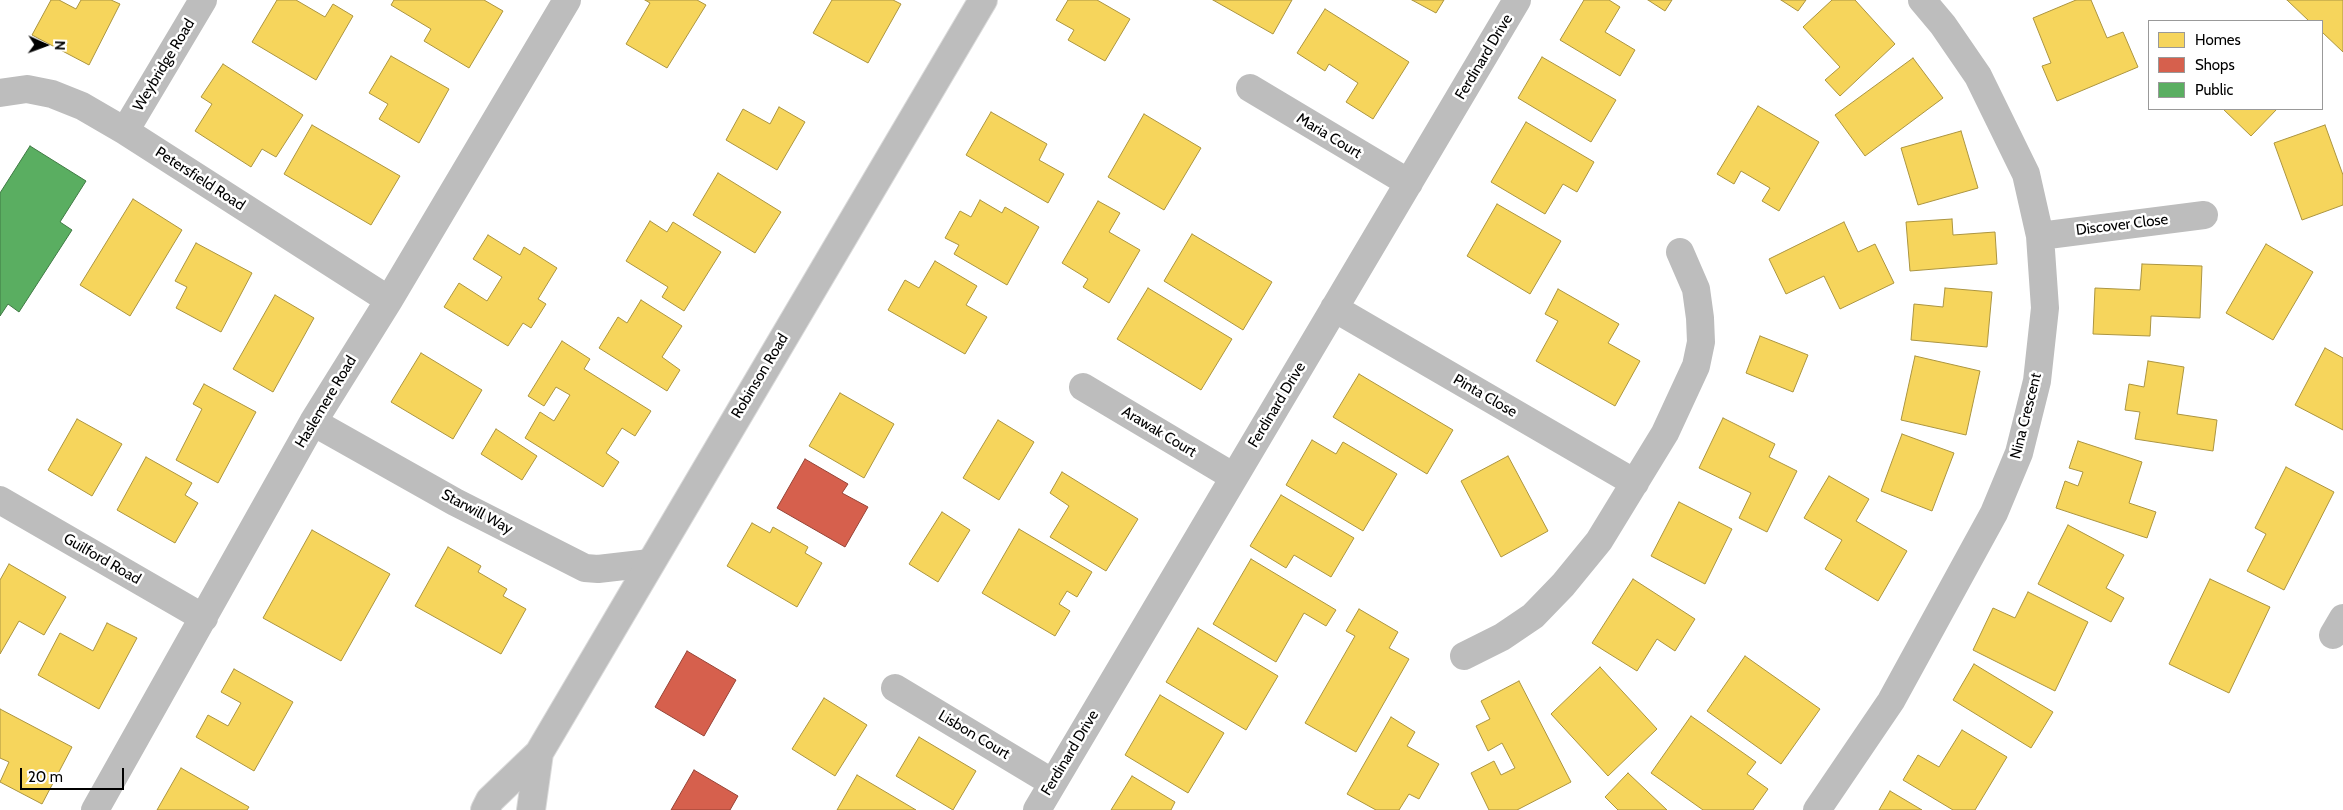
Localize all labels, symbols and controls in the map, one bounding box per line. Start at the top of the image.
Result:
street label: Ferdinard Drive [1451,11,1517,103]
street label: Weybridge Road [129,16,199,114]
north arrow [20,20,70,70]
legend [2148,20,2323,110]
text: Homes [2195,31,2241,49]
text: N [51,40,69,51]
text: Shops [2195,56,2235,74]
text: Public [2195,81,2233,99]
street label: Maria Court [1293,110,1365,162]
street label: Petersfield Road [152,143,248,215]
street label: Discover Close [2075,210,2169,240]
street label: Robinson Road [728,330,792,422]
street label: Haslemere Road [292,353,360,451]
street label: Ferdinard Drive [1244,359,1310,451]
street label: Pinta Close [1450,371,1520,421]
street label: Nina Crescent [2007,371,2045,461]
street label: Arawak Court [1118,403,1200,461]
street label: Starwill Way [438,486,516,538]
street label: Guilford Road [60,530,144,588]
street label: Lisbon Court [935,707,1013,763]
street label: Ferdinard Drive [1037,707,1103,799]
scale bar [22,758,126,790]
text: 20 m [28,768,63,786]

